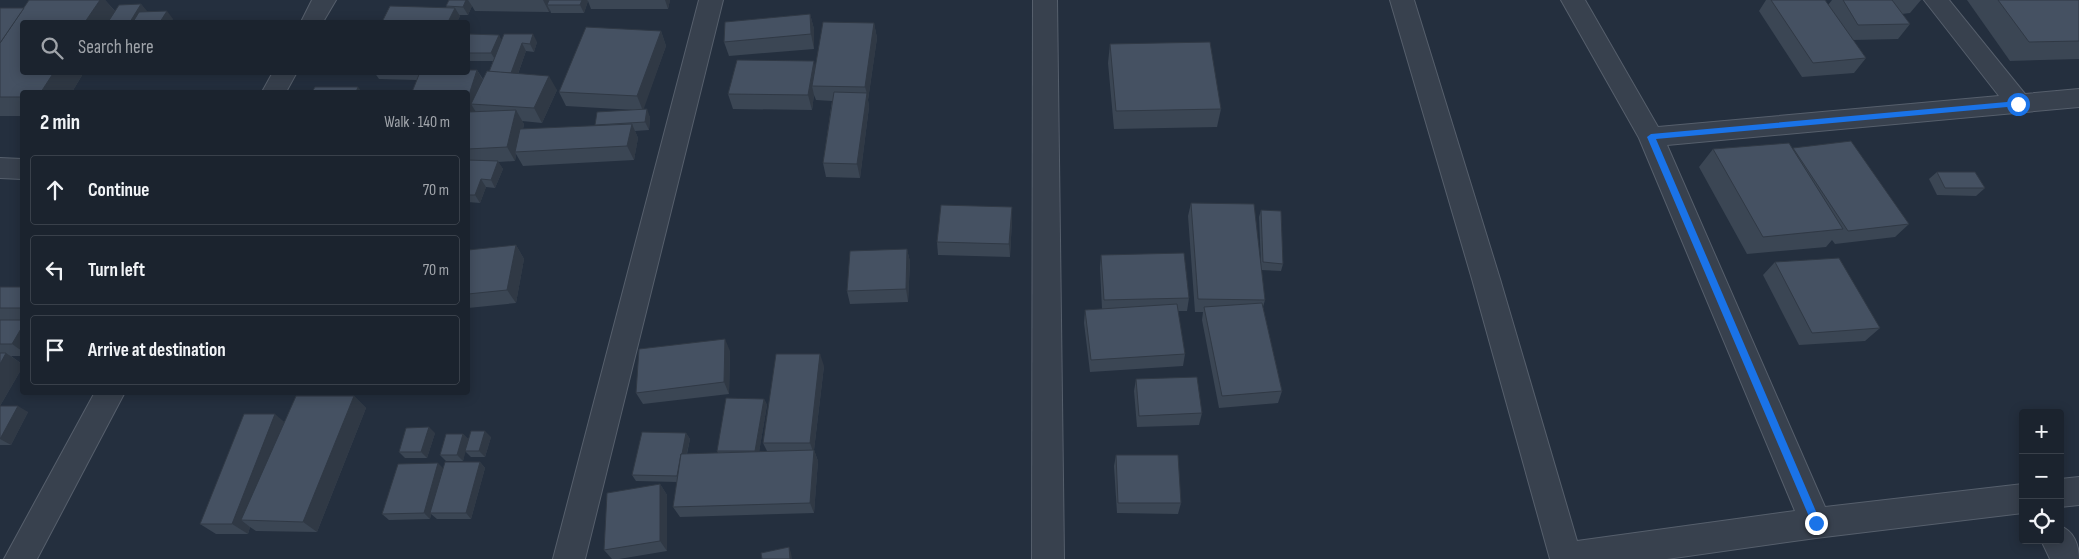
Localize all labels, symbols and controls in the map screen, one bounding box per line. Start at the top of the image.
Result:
search box [20,20,470,75]
icon: search [38,34,66,62]
text: Search here [78,36,154,59]
route start [2007,93,2030,116]
text: 2 min [40,110,80,135]
text: Walk · 140 m [384,113,450,132]
icon: ahead [41,176,69,204]
text: Continue [88,179,149,202]
text: 70 m [423,181,449,200]
icon: left [41,256,69,284]
text: Turn left [88,259,145,282]
text: 70 m [423,261,449,280]
icon: arrive [41,336,69,364]
text: Arrive at destination [88,339,226,362]
map controls [2019,409,2064,544]
button: + [2019,409,2064,454]
button: − [2019,454,2064,499]
button: locate [2019,499,2064,544]
route end [1805,512,1828,535]

